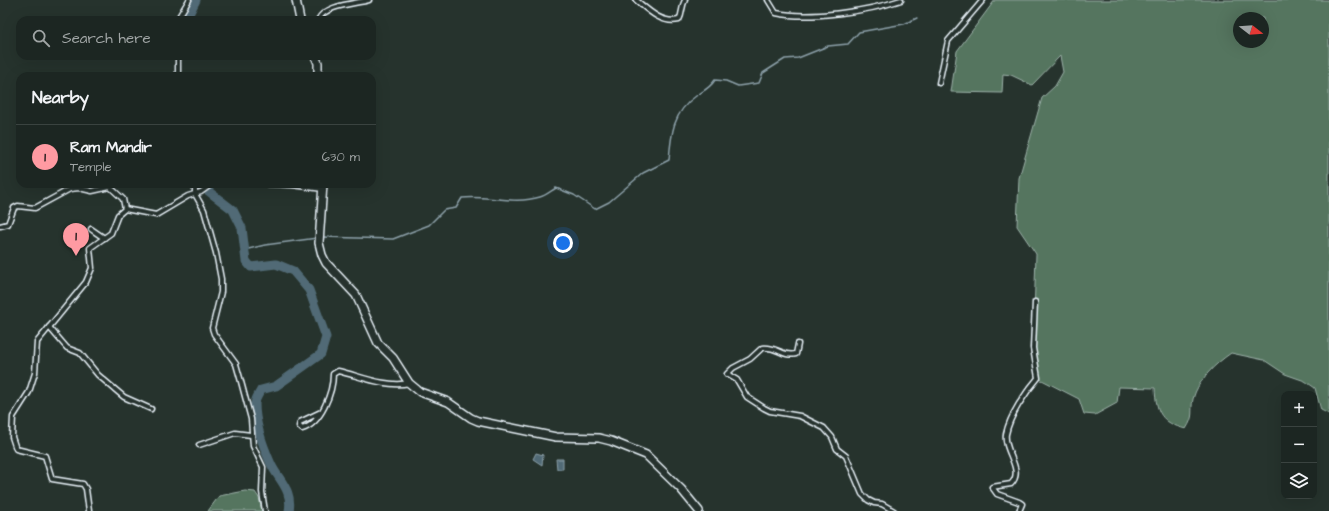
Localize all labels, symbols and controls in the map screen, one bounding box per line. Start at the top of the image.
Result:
north arrow [1233,12,1269,48]
search box [16,16,376,60]
icon: search [30,27,52,49]
text: Search here [62,28,151,49]
text: Nearby [32,86,89,110]
text: Ram Mandir [70,137,152,158]
text: 1 [44,148,46,166]
text: 630 m [322,148,360,166]
text: Temple [70,158,112,176]
pin: 1 [63,223,89,256]
your location [553,233,573,253]
map controls [1281,391,1317,499]
button: + [1281,391,1317,427]
button: − [1281,427,1317,463]
button: layers [1281,463,1317,499]

